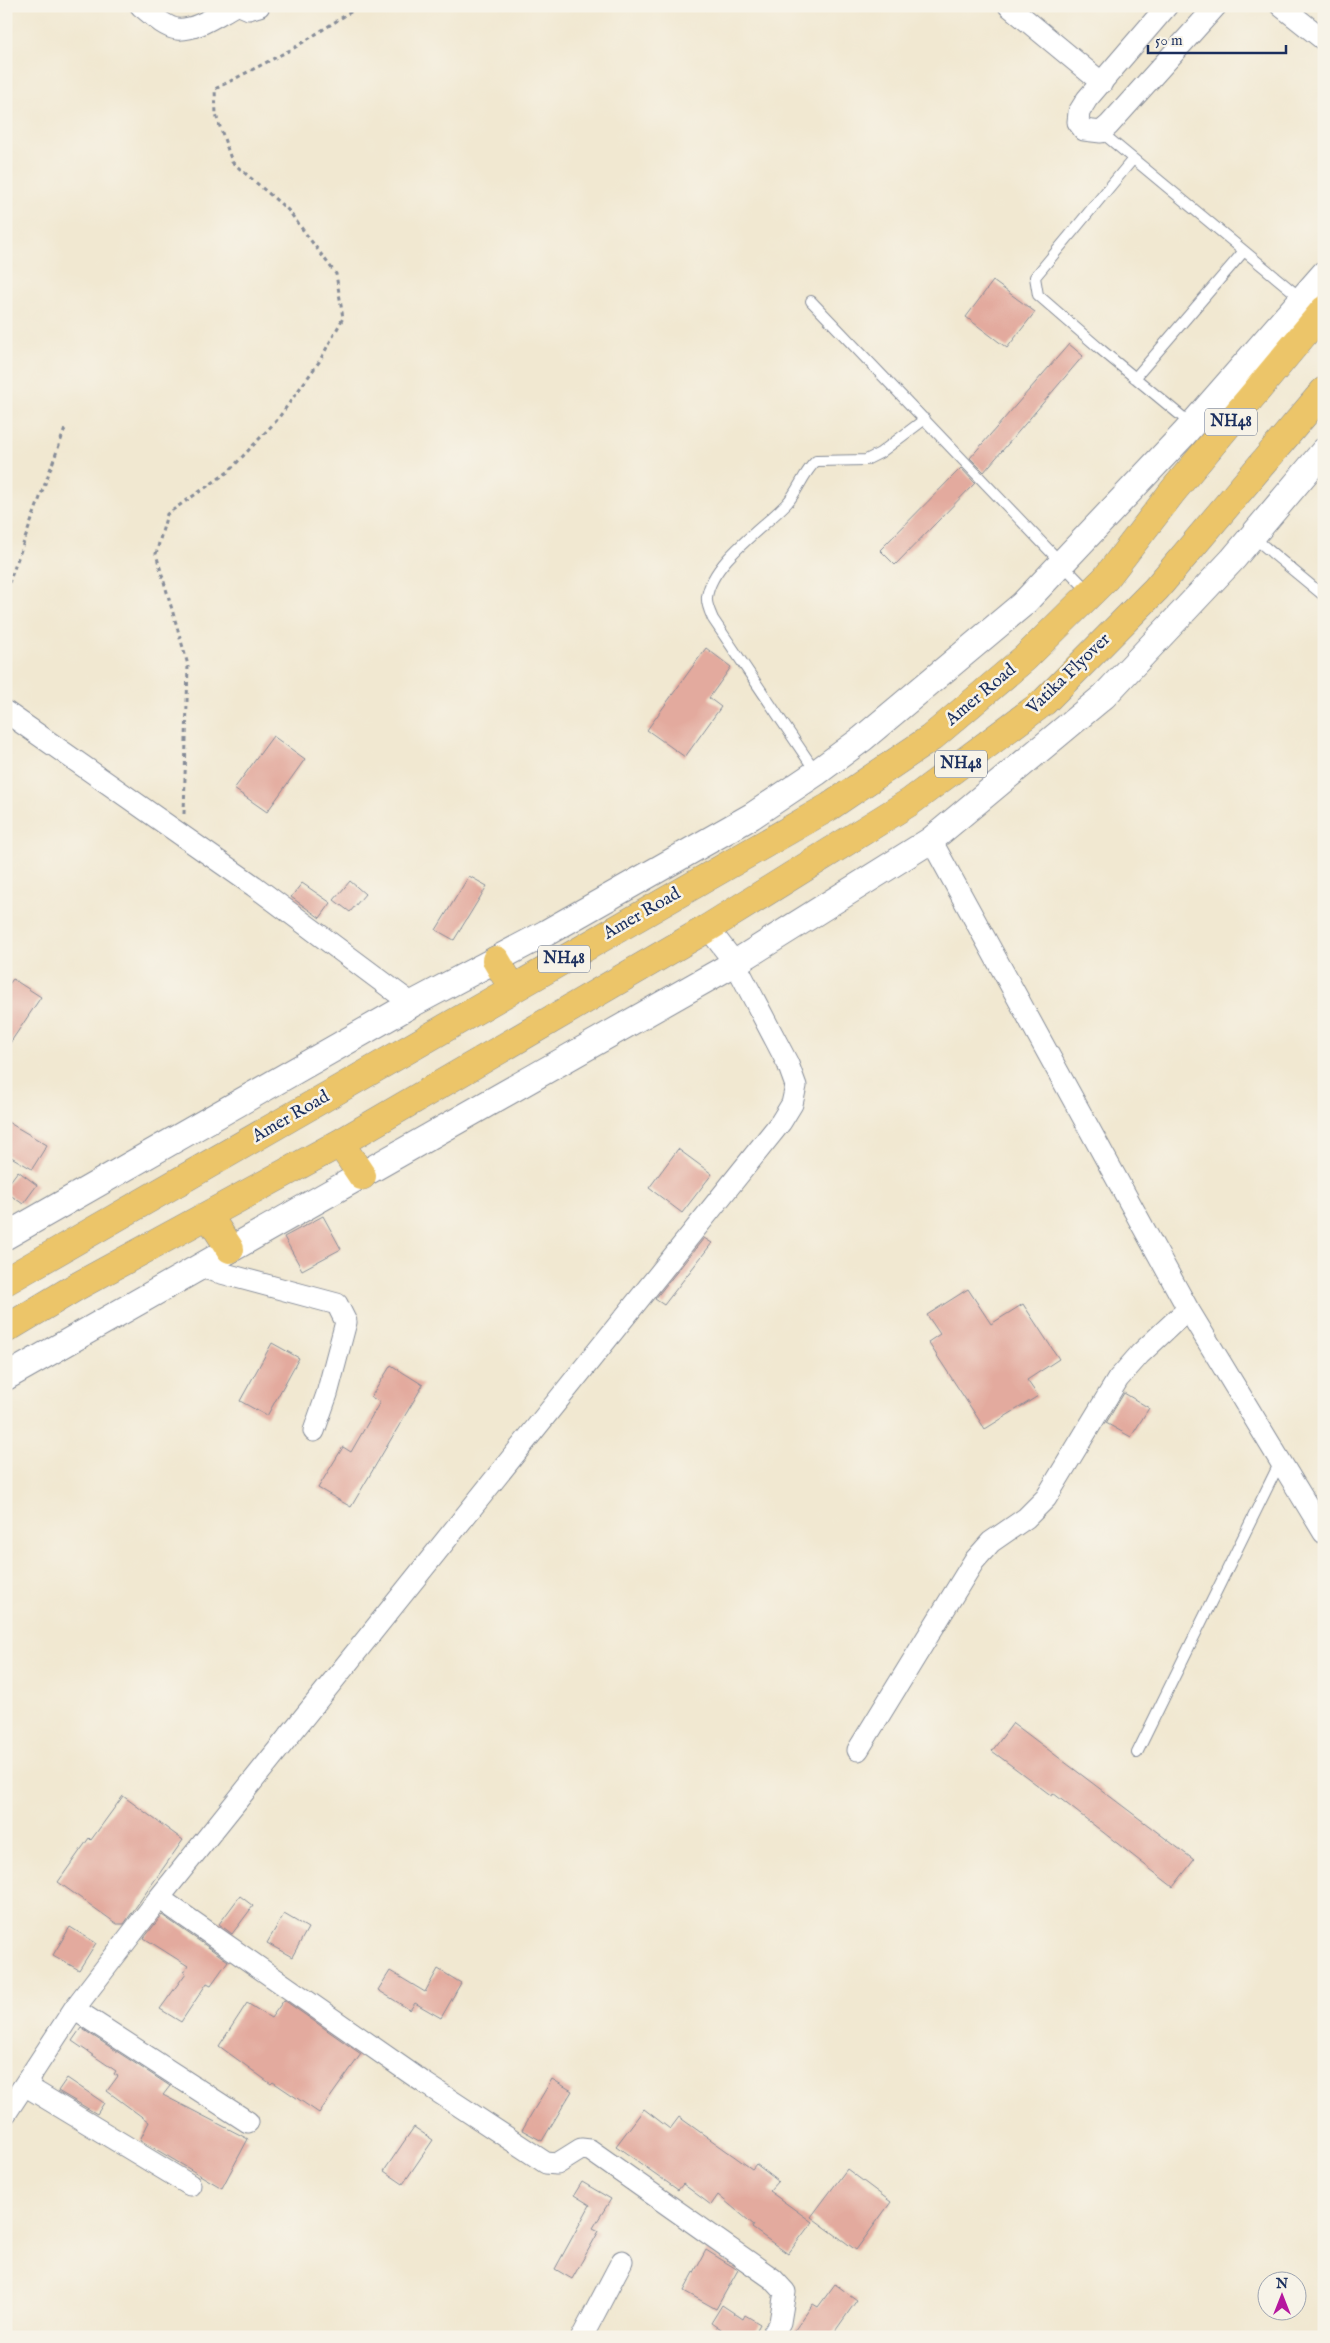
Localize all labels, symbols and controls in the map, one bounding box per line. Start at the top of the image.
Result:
scale bar [1148,22,1285,54]
text: 50 m [1155,31,1183,50]
road number: NH48 [1205,408,1257,436]
street label: Vatika Flyover [1022,628,1116,720]
street label: Amer Road [940,658,1021,732]
road number: NH48 [935,751,987,778]
street label: Amer Road [598,882,685,946]
road number: NH48 [538,946,590,972]
street label: Amer Road [247,1085,334,1149]
north arrow [1258,2270,1308,2320]
text: N [1275,2275,1288,2293]

